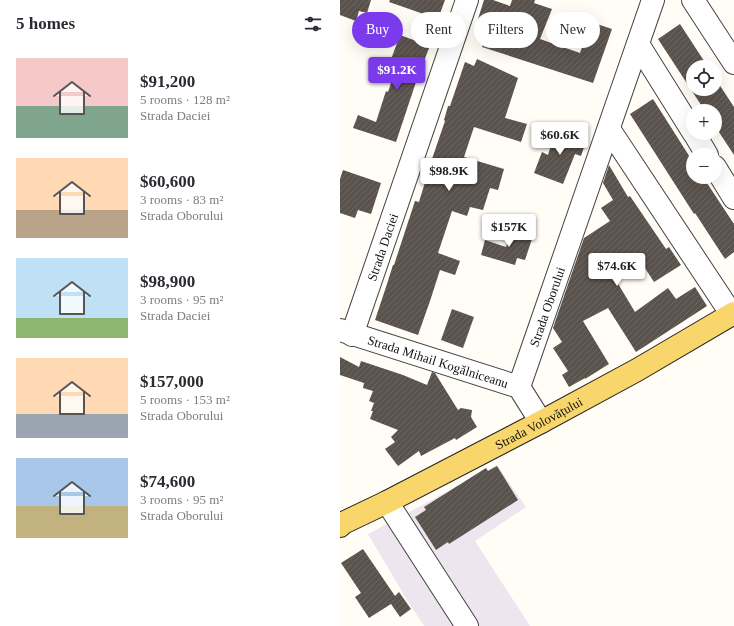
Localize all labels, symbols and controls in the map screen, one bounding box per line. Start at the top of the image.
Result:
chip: Buy [352,12,403,48]
chip: Rent [411,12,466,48]
chip: Filters [474,12,538,48]
chip: New [546,12,600,48]
icon: filters [302,13,324,35]
text: 5 homes [16,14,75,33]
pin: $91.2K [364,57,430,91]
map controls [686,60,722,184]
button: locate [686,60,722,96]
text: $91.2K [377,62,417,77]
text: $91,200 [140,72,195,91]
icon: home [48,74,96,122]
text: 5 rooms · 128 m² [140,92,230,107]
button: + [686,104,722,140]
text: Strada Daciei [140,108,210,123]
pin: $60.6K [527,122,593,156]
text: $60.6K [540,127,580,142]
button: − [686,148,722,184]
pin: $98.9K [416,158,482,192]
text: $98.9K [429,163,469,178]
text: $60,600 [140,172,195,191]
icon: home [48,174,96,222]
text: 3 rooms · 83 m² [140,192,223,207]
text: Strada Oborului [140,208,223,223]
street label: Strada Daciei [364,211,401,283]
pin: $157K [481,214,537,248]
text: $157K [491,219,527,234]
pin: $74.6K [584,253,650,287]
text: $74.6K [597,258,637,273]
street label: Strada Oborului [526,264,568,349]
text: $98,900 [140,272,195,291]
icon: home [48,274,96,322]
text: 3 rooms · 95 m² [140,292,223,307]
text: Strada Daciei [140,308,210,323]
street label: Strada Mihail Kogălniceanu [366,332,511,391]
text: $157,000 [140,372,204,391]
icon: home [48,374,96,422]
text: 5 rooms · 153 m² [140,392,230,407]
street label: Strada Volovățului [492,393,585,452]
text: Strada Oborului [140,408,223,423]
text: $74,600 [140,472,195,491]
icon: home [48,474,96,522]
text: 3 rooms · 95 m² [140,492,223,507]
text: Strada Oborului [140,508,223,523]

